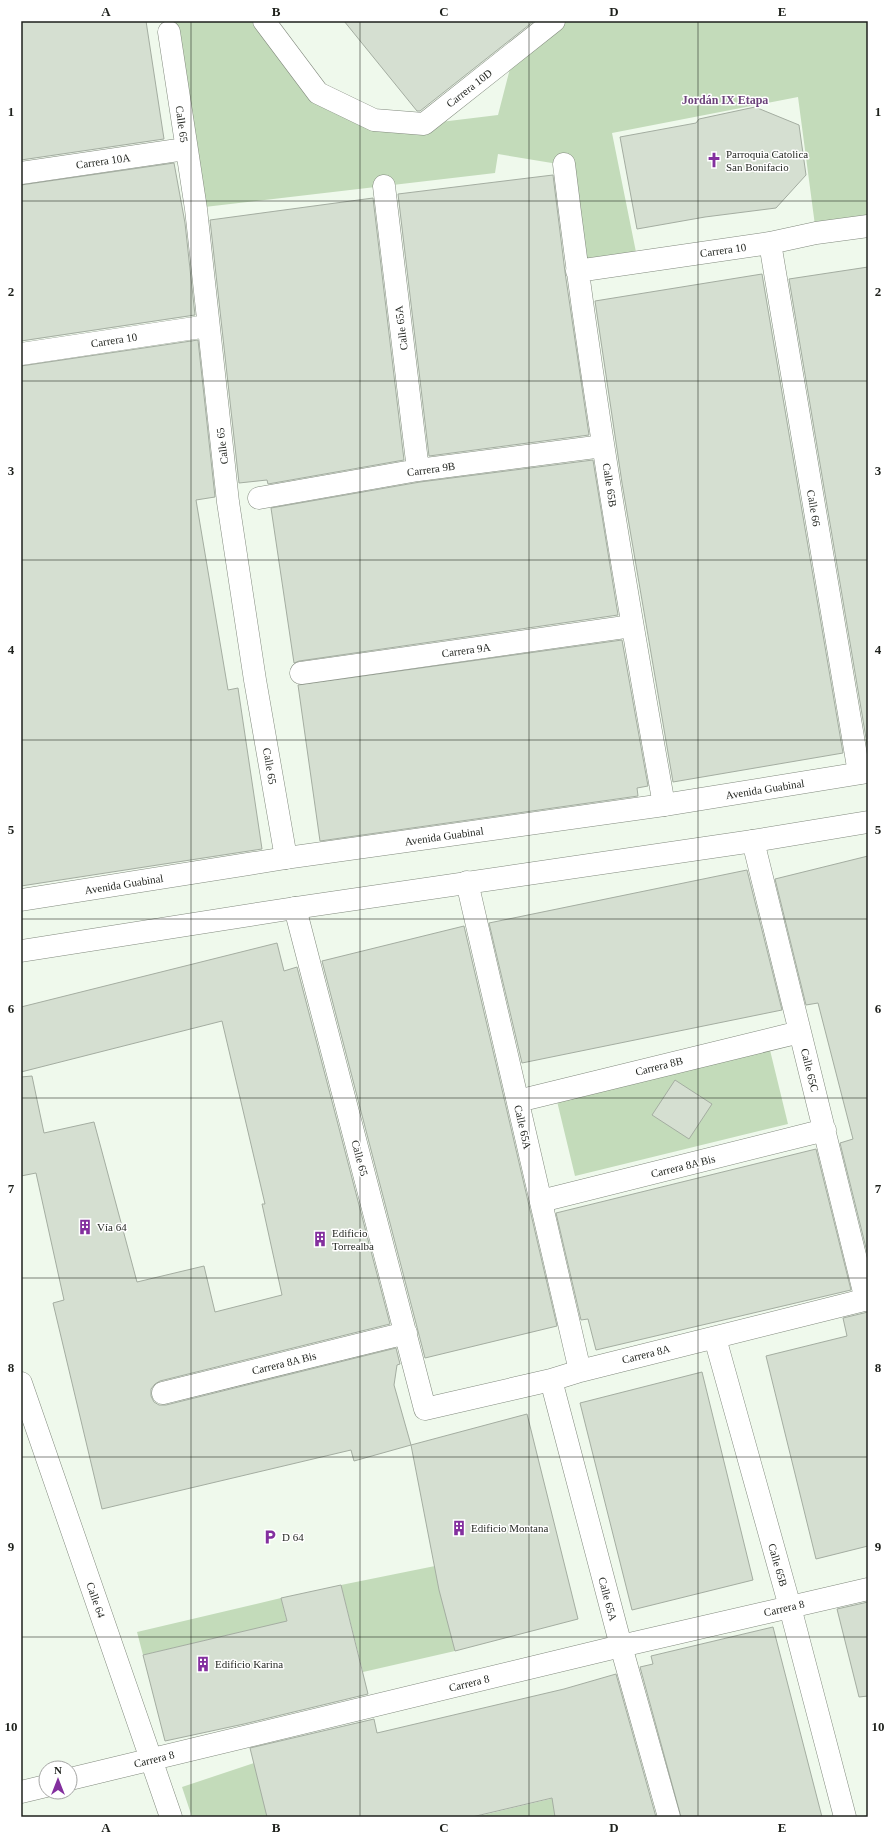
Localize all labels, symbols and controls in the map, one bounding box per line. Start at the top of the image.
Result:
text: A [101,4,111,19]
text: B [272,4,281,19]
text: C [439,4,449,19]
text: D [609,4,619,19]
text: E [778,4,786,19]
street label: Carrera 10D [444,66,494,110]
district label: Jordán IX Etapa [682,93,768,107]
text: 1 [8,104,14,119]
text: 1 [875,104,881,119]
street label: Calle 65 [173,105,191,144]
place label: Parroquia Catolica San Bonifacio [726,148,808,173]
street label: Carrera 10A [75,151,131,171]
church icon: Parroquia Catolica San Bonifacio [705,151,723,169]
street label: Carrera 10 [699,241,747,259]
text: 2 [8,284,14,299]
text: 2 [875,284,881,299]
street label: Calle 65A [392,305,410,351]
street label: Carrera 10 [90,330,139,350]
street label: Calle 65 [214,426,230,465]
street label: Carrera 9B [406,460,456,478]
street label: Calle 65B [601,462,619,508]
text: 3 [8,463,15,478]
text: 3 [875,463,882,478]
street label: Calle 66 [805,489,823,528]
street label: Carrera 9A [441,641,491,659]
text: 4 [8,642,15,657]
text: 4 [875,642,882,657]
street label: Calle 65 [261,747,279,786]
street label: Avenida Guabinal [725,777,805,801]
text: 5 [8,822,15,837]
text: 5 [875,822,882,837]
street label: Avenida Guabinal [404,825,484,847]
street label: Avenida Guabinal [84,872,164,896]
text: 6 [8,1001,15,1016]
text: 6 [875,1001,882,1016]
street label: Calle 65C [799,1047,821,1093]
street label: Carrera 8B [634,1054,684,1078]
street label: Calle 65A [512,1104,534,1150]
street label: Calle 65 [349,1139,371,1178]
street label: Carrera 8A Bis [650,1152,716,1180]
text: 7 [8,1181,15,1196]
text: 7 [875,1181,882,1196]
building icon: Vía 64 [76,1218,94,1236]
place label: Vía 64 [97,1221,127,1233]
place label: Edificio Torrealba [332,1227,374,1252]
building icon: Edificio Torrealba [311,1230,329,1248]
street label: Carrera 8A [621,1342,671,1366]
street label: Carrera 8A Bis [251,1349,317,1377]
text: 8 [8,1360,15,1375]
text: 8 [875,1360,882,1375]
building icon: Edificio Montana [450,1519,468,1537]
place label: Edificio Montana [471,1522,548,1534]
parking icon: D 64 [261,1528,279,1546]
place label: D 64 [282,1531,304,1543]
text: 9 [8,1539,15,1554]
text: 9 [875,1539,882,1554]
street label: Calle 65B [766,1542,790,1588]
street label: Calle 65A [596,1576,620,1622]
street label: Calle 64 [84,1581,108,1620]
street label: Carrera 8 [763,1597,806,1618]
building icon: Edificio Karina [194,1655,212,1673]
place label: Edificio Karina [215,1658,283,1670]
street label: Carrera 8 [448,1672,491,1694]
text: 10 [5,1719,18,1734]
text: 10 [872,1719,885,1734]
street label: Carrera 8 [133,1748,176,1770]
north arrow [38,1760,78,1800]
text: N [54,1764,62,1776]
text: A [101,1820,111,1835]
text: B [272,1820,281,1835]
text: C [439,1820,449,1835]
text: D [609,1820,619,1835]
text: E [778,1820,786,1835]

